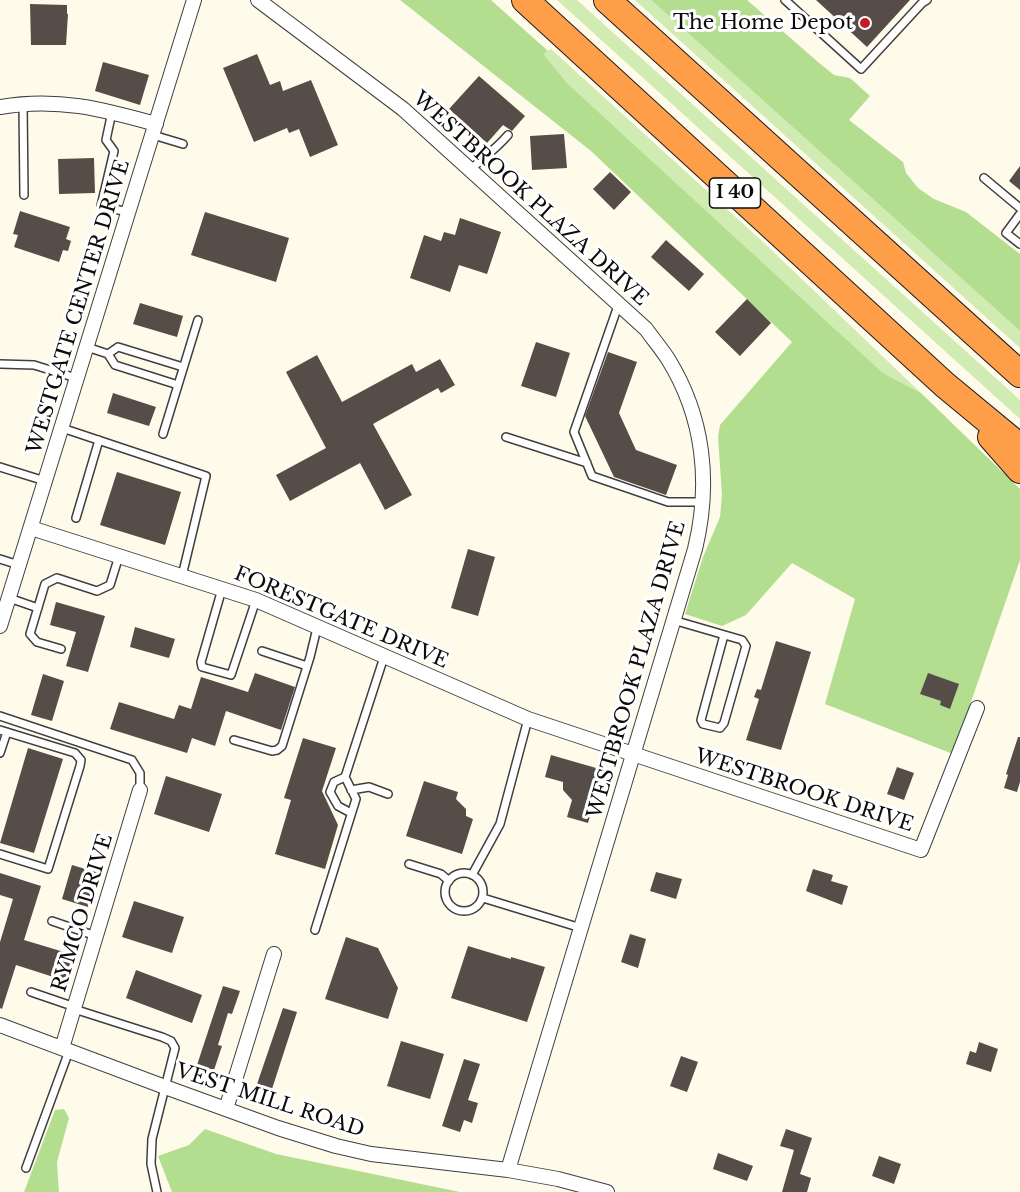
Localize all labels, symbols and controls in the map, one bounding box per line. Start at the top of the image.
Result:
place label: The Home Depot [673,11,853,35]
marker: The Home Depot [858,16,872,30]
street label: WESTBROOK PLAZA DRIVE [407,87,653,311]
street label: WESTGATE CENTER DRIVE [23,157,135,457]
road number: I 40 [710,178,760,208]
street label: WESTBROOK PLAZA DRIVE [583,518,691,822]
street label: FORESTGATE DRIVE [230,562,452,674]
street label: WESTBROOK DRIVE [692,744,916,838]
street label: RYMCO DRIVE [48,831,118,995]
street label: VEST MILL ROAD [173,1059,367,1143]

